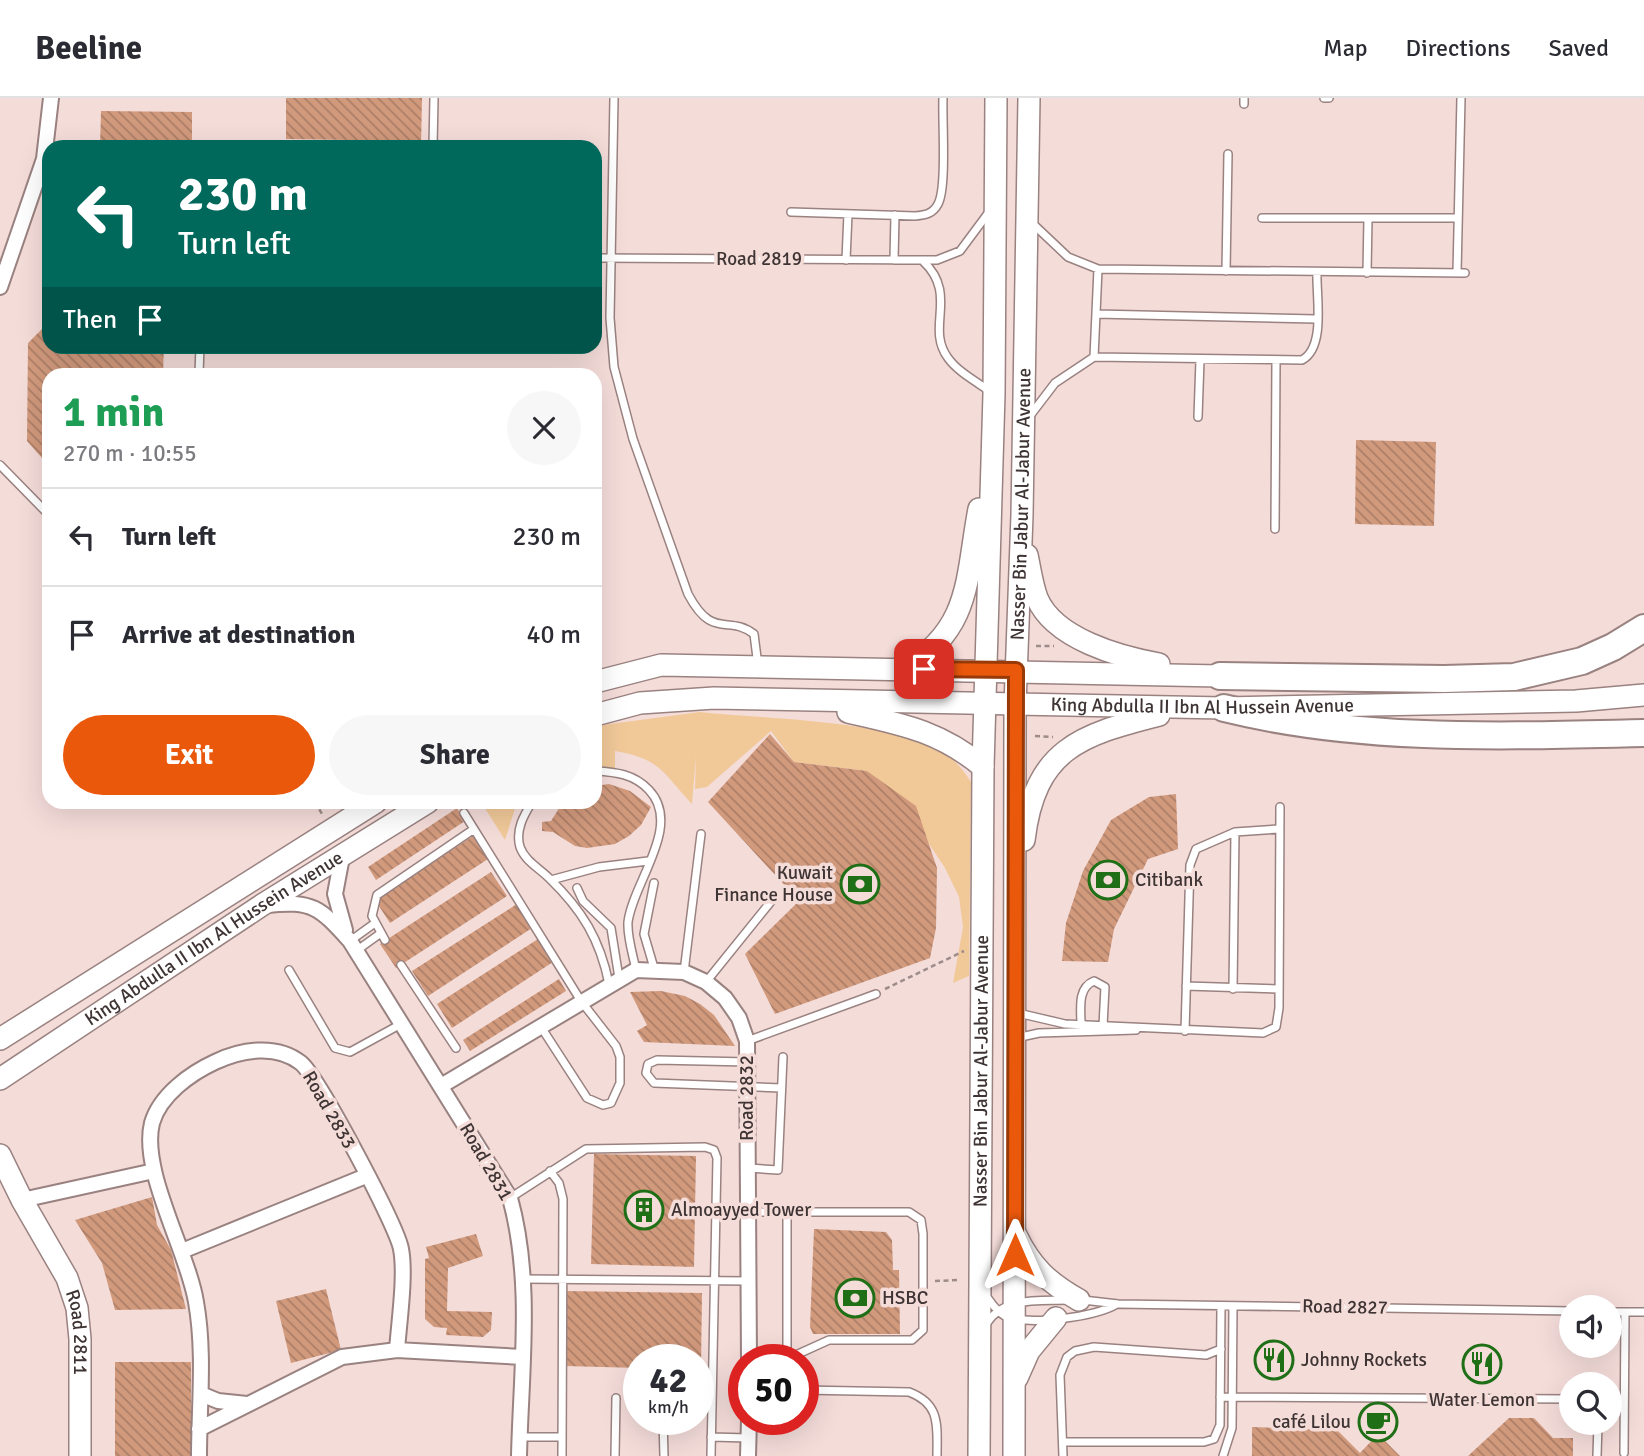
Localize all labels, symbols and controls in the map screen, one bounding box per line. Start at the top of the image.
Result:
text: Beeline [35,28,142,69]
text: Map [1323,33,1368,63]
text: Directions [1406,33,1511,63]
text: Saved [1549,33,1609,63]
text: 230 m [178,164,308,224]
icon: left [63,168,154,259]
text: Turn left [178,224,291,263]
street label: Road 2819 [716,247,802,271]
icon: arrive [131,301,169,339]
text: Then [63,304,117,336]
street label: Nasser Bin Jabur Al-Jabur Avenue [1005,368,1036,641]
text: 1 min [63,387,164,438]
button: close [507,391,581,465]
text: 270 m · 10:55 [63,439,197,468]
icon: left [63,518,101,556]
text: Turn left [122,521,216,553]
text: 230 m [512,521,581,553]
icon: arrive [63,616,101,654]
text: Arrive at destination [122,619,355,651]
text: 40 m [526,619,581,651]
pin [894,639,954,699]
icon: arrive [905,650,943,688]
street label: King Abdulla II Ibn Al Hussein Avenue [1050,693,1354,720]
button: Exit [63,715,315,795]
button: Share [329,715,581,795]
street label: King Abdulla II Ibn Al Hussein Avenue [80,846,347,1031]
bank icon: Citibank [1087,859,1129,901]
place label: Kuwait Finance House [714,861,833,907]
bank icon: Kuwait Finance House [839,863,881,905]
place label: Citibank [1135,868,1203,892]
street label: Nasser Bin Jabur Al-Jabur Avenue [968,935,994,1207]
street label: Road 2832 [735,1055,759,1141]
street label: Road 2833 [297,1067,361,1153]
street label: Road 2831 [454,1119,518,1205]
building icon: Almoayyed Tower [623,1189,665,1231]
place label: Almoayyed Tower [671,1198,811,1222]
position arrow [978,1218,1052,1292]
bank icon: HSBC [834,1277,876,1319]
street label: Road 2811 [60,1286,92,1375]
place label: HSBC [882,1286,928,1310]
street label: Road 2827 [1302,1294,1388,1320]
map controls [1559,1295,1622,1435]
button: sound [1559,1295,1622,1358]
restaurant icon: Johnny Rockets [1253,1339,1295,1381]
restaurant icon: Water Lemon [1461,1343,1503,1385]
speed limit sign: 50 [728,1344,819,1435]
place label: Johnny Rockets [1301,1348,1427,1372]
text: 42 [650,1359,687,1402]
button: search [1559,1372,1622,1435]
place label: Water Lemon [1429,1388,1535,1412]
text: km/h [648,1396,689,1418]
cafe icon: café Lilou [1357,1401,1399,1443]
place label: café Lilou [1272,1410,1351,1434]

